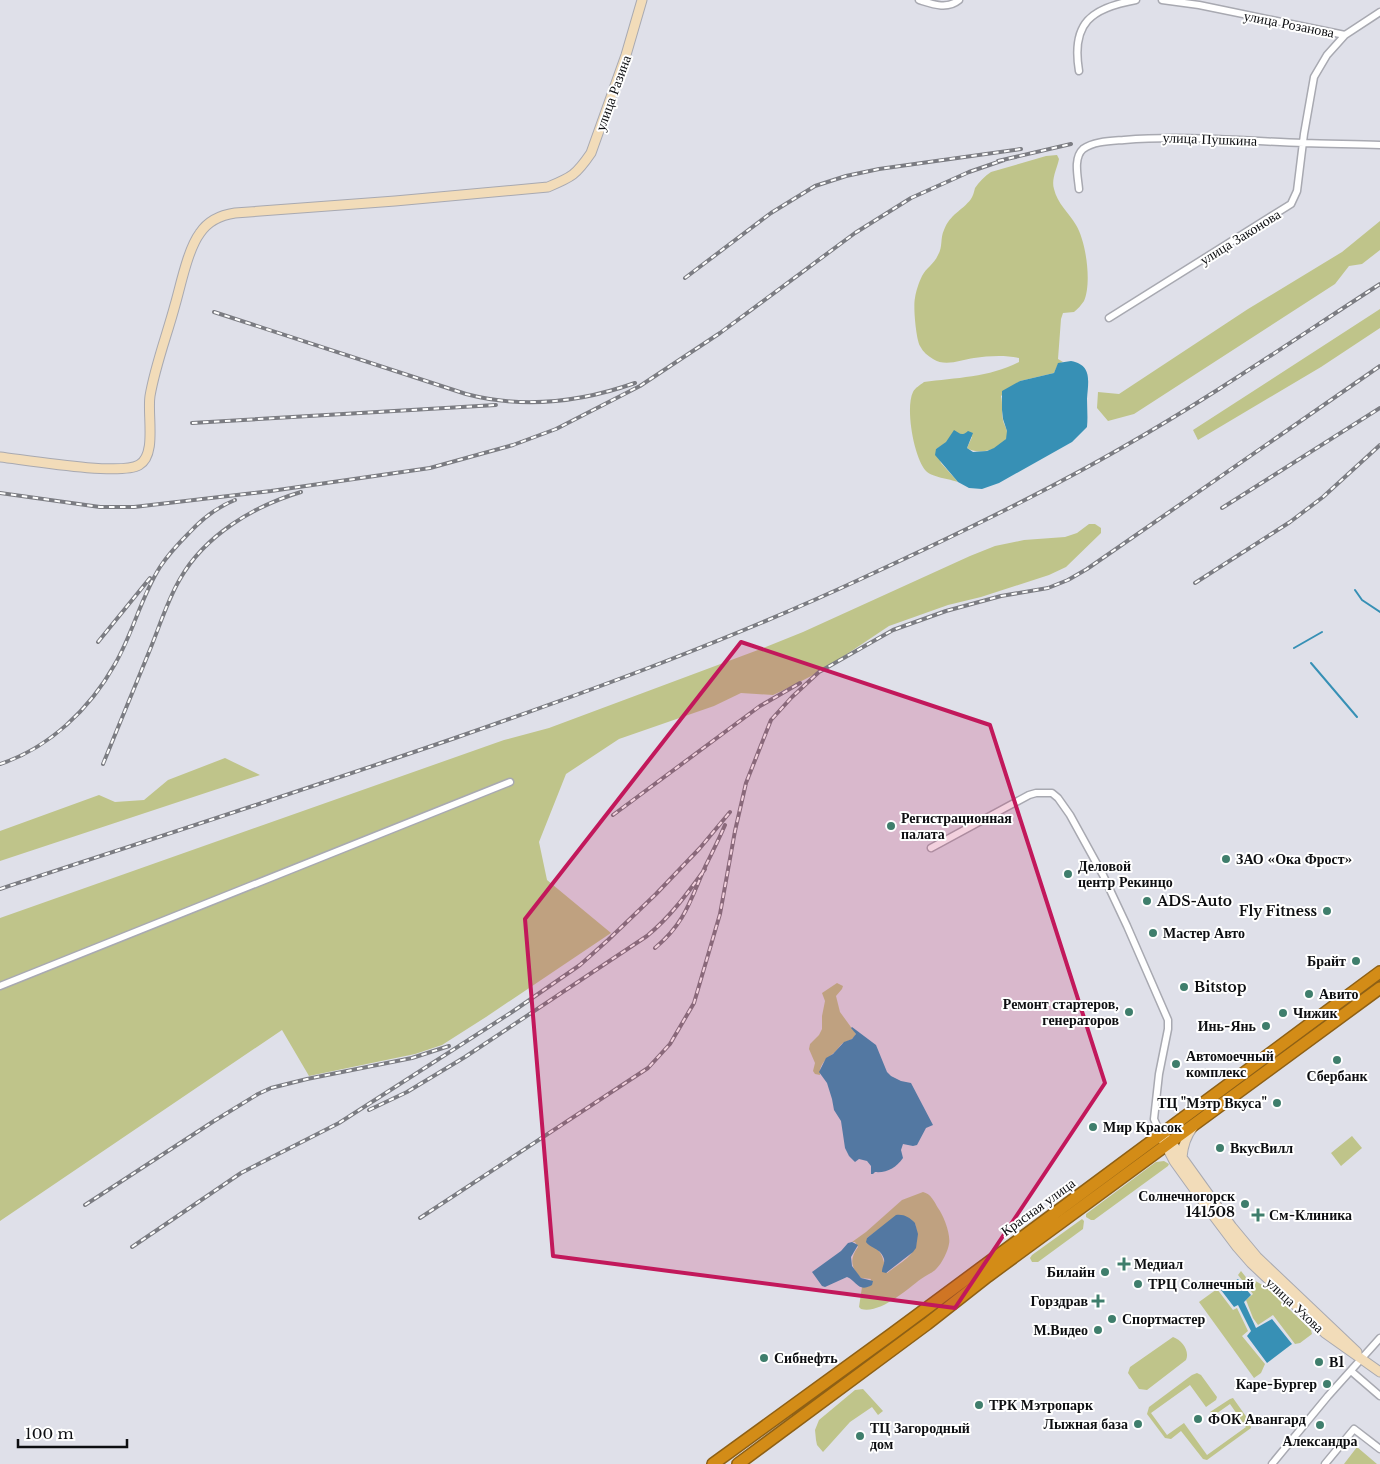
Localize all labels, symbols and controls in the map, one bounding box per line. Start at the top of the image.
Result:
street label: улица Розанова [1242,6,1337,42]
street label: улица Разина [591,52,635,133]
street label: улица Пушкина [1162,128,1258,150]
street label: улица Законова [1196,205,1284,269]
place label: Регистрационная палата [901,809,1012,843]
marker: Регистрационная палата [885,820,897,832]
place label: ЗАО «Ока Фрост» [1236,850,1353,868]
marker: ЗАО «Ока Фрост» [1220,853,1232,865]
place label: Деловой центр Рекинцо [1078,857,1173,891]
marker: Деловой центр Рекинцо [1062,868,1074,880]
place label: ADS-Auto [1156,892,1232,910]
marker: ADS-Auto [1141,895,1153,907]
place label: Fly Fitness [1239,902,1317,920]
marker: Fly Fitness [1321,905,1333,917]
place label: Мастер Авто [1163,924,1245,942]
marker: Мастер Авто [1147,927,1159,939]
place label: Брайт [1307,952,1346,970]
marker: Брайт [1350,955,1362,967]
place label: Bitstop [1194,978,1247,996]
marker: Bitstop [1178,981,1190,993]
place label: Авито [1319,985,1358,1003]
marker: Авито [1303,988,1315,1000]
place label: Ремонт стартеров, генераторов [1003,995,1119,1029]
place label: Чижик [1293,1004,1339,1022]
marker: Ремонт стартеров, генераторов [1123,1006,1135,1018]
marker: Чижик [1277,1007,1289,1019]
place label: Инь-Янь [1198,1017,1257,1035]
marker: Инь-Янь [1260,1020,1272,1032]
place label: Автомоечный комплекс [1186,1047,1274,1081]
marker: Сбербанк [1331,1054,1343,1066]
marker: Автомоечный комплекс [1170,1058,1182,1070]
place label: Сбербанк [1306,1067,1369,1085]
place label: ТЦ "Мэтр Вкуса" [1157,1094,1267,1112]
marker: ТЦ "Мэтр Вкуса" [1271,1097,1283,1109]
place label: Мир Красок [1103,1118,1183,1136]
marker: Мир Красок [1087,1121,1099,1133]
place label: ВкусВилл [1230,1139,1293,1157]
marker: ВкусВилл [1214,1142,1226,1154]
street label: Красная улица [997,1174,1079,1240]
place label: Солнечногорск 141508 [1138,1187,1236,1221]
marker: Солнечногорск 141508 [1239,1198,1251,1210]
place label: См-Клиника [1269,1206,1352,1224]
marker: См-Клиника [1251,1208,1265,1222]
place label: Медиал [1134,1255,1183,1273]
marker: Медиал [1118,1258,1130,1270]
place label: Билайн [1047,1263,1095,1281]
marker: Билайн [1099,1266,1111,1278]
street label: улица Ухова [1262,1273,1328,1337]
place label: ТРЦ Солнечный [1148,1275,1254,1293]
marker: ТРЦ Солнечный [1132,1278,1144,1290]
place label: Горздрав [1031,1292,1088,1310]
marker: Горздрав [1092,1295,1104,1307]
place label: Спортмастер [1122,1310,1205,1328]
marker: Спортмастер [1106,1313,1118,1325]
place label: М.Видео [1033,1321,1088,1339]
marker: М.Видео [1092,1324,1104,1336]
place label: Сибнефть [774,1349,838,1367]
marker: Сибнефть [758,1352,770,1364]
place label: В1 [1329,1353,1344,1371]
marker: В1 [1313,1356,1325,1368]
place label: Каре-Бургер [1236,1375,1317,1393]
marker: Каре-Бургер [1321,1378,1333,1390]
place label: ТРК Мэтропарк [989,1396,1094,1414]
marker: ТРК Мэтропарк [973,1399,985,1411]
place label: ФОК Авангард [1208,1410,1306,1428]
marker: ФОК Авангард [1192,1413,1204,1425]
place label: Лыжная база [1043,1415,1128,1433]
scale bar [18,1416,126,1448]
marker: Лыжная база [1132,1418,1144,1430]
place label: ТЦ Загородный дом [870,1419,970,1453]
marker: Александра [1314,1419,1326,1431]
text: 100 m [25,1424,74,1443]
marker: ТЦ Загородный дом [854,1430,866,1442]
place label: Александра [1282,1432,1358,1450]

